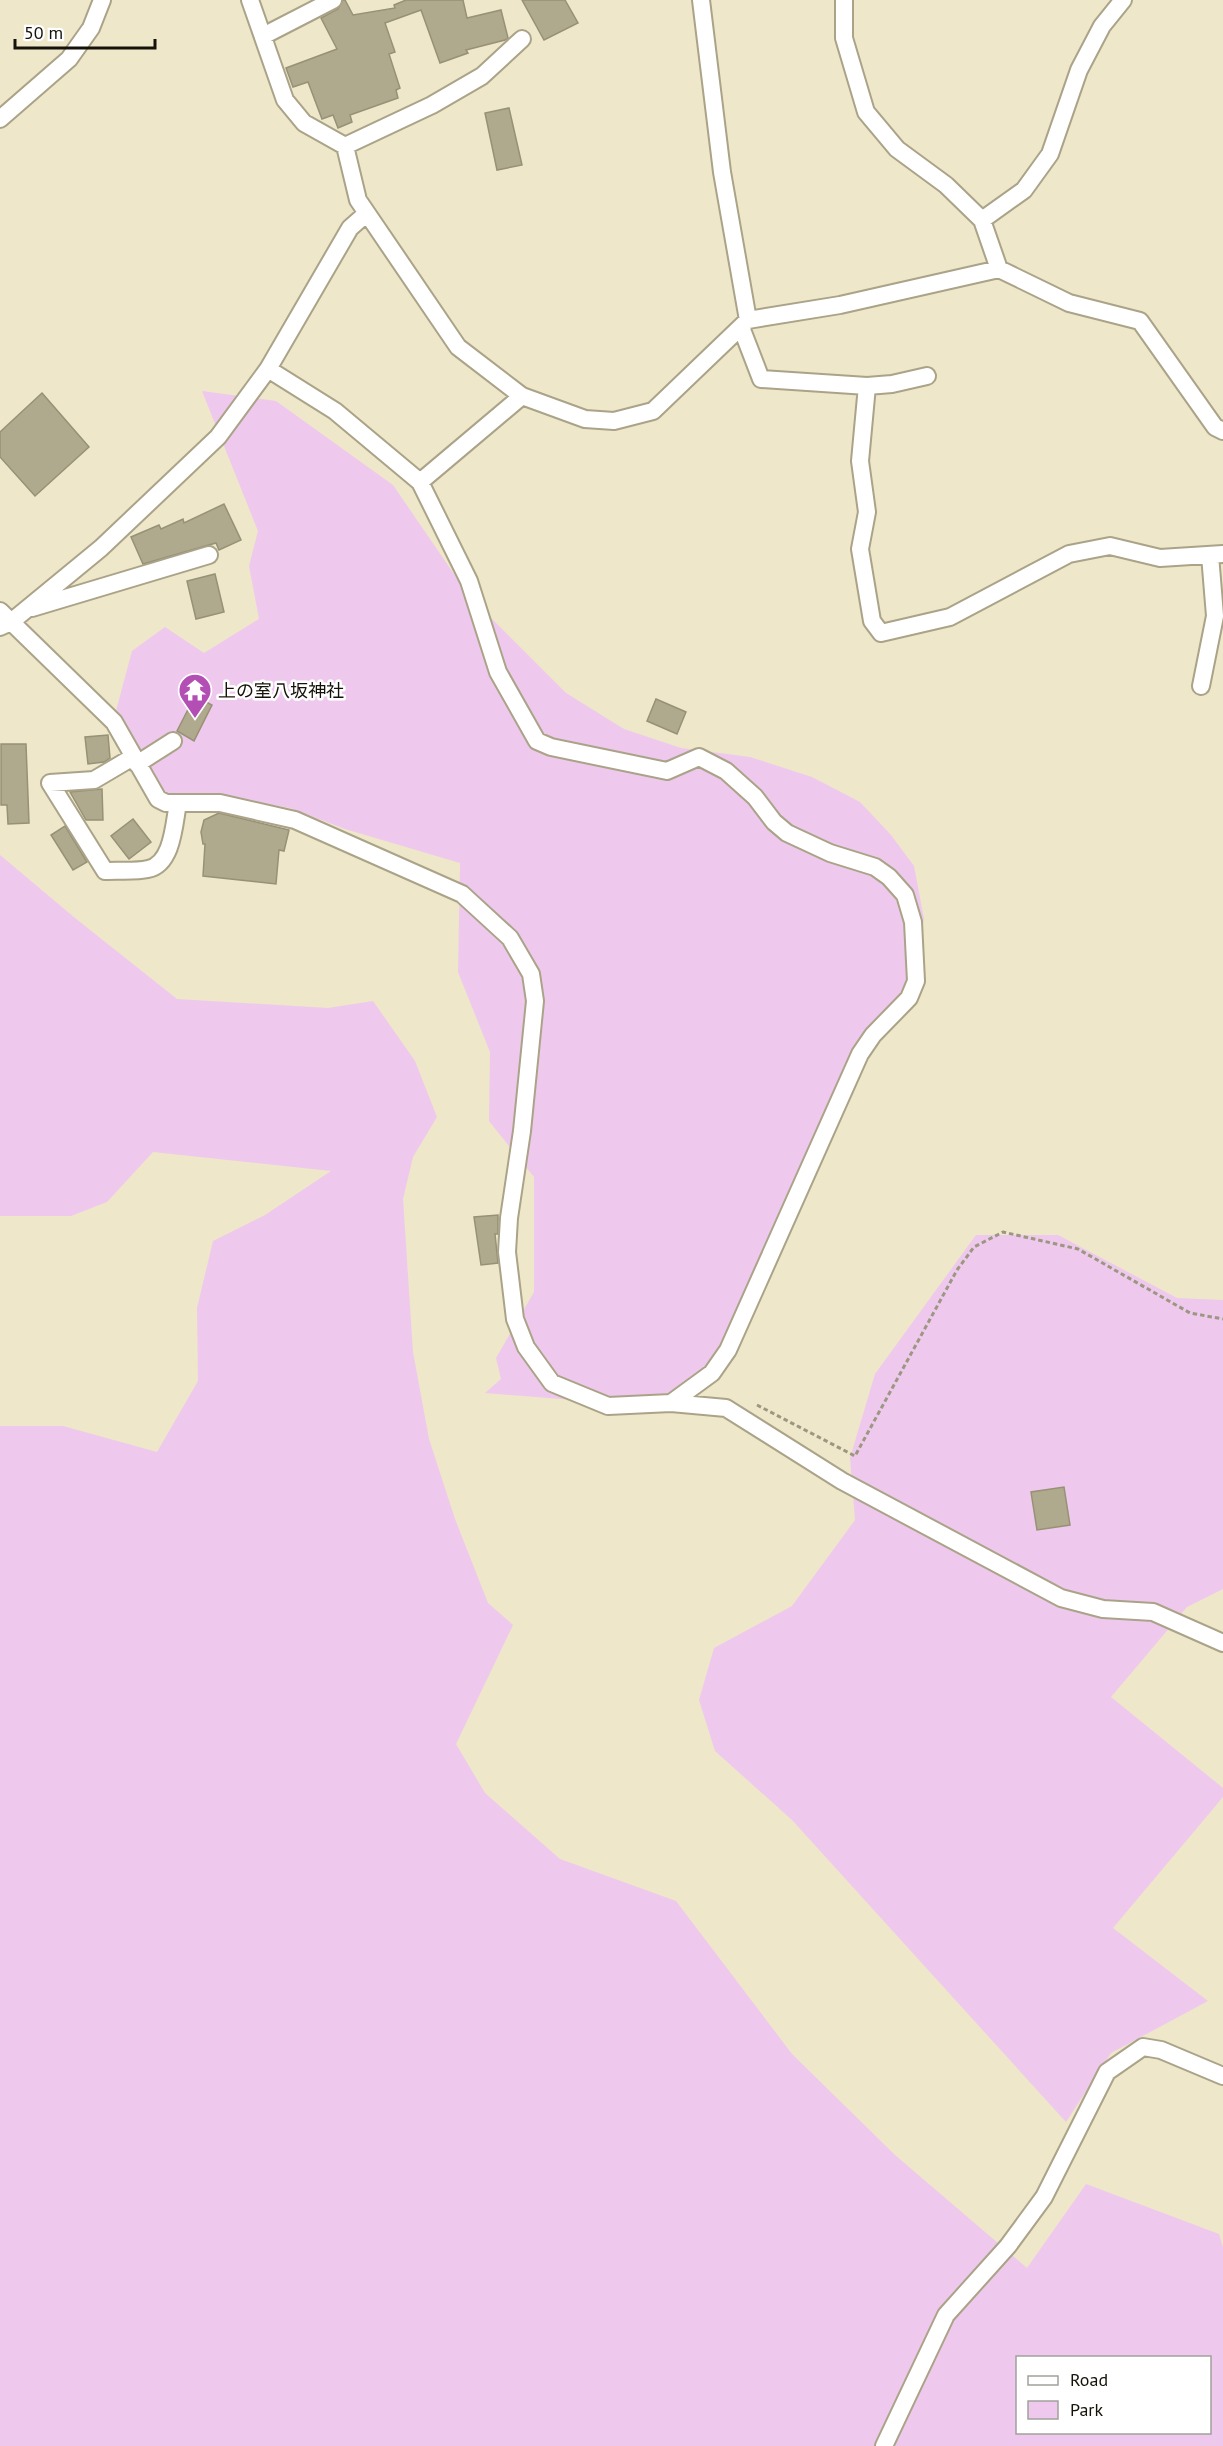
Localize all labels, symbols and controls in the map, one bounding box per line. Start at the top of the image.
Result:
scale bar [15,12,154,50]
text: 50 m [24,21,63,44]
temple icon: 上の室八坂神社 [177,672,213,719]
place label: 上の室八坂神社 [218,679,344,702]
legend [1016,2356,1211,2434]
text: Road [1070,2368,1108,2391]
text: Park [1070,2398,1103,2421]

